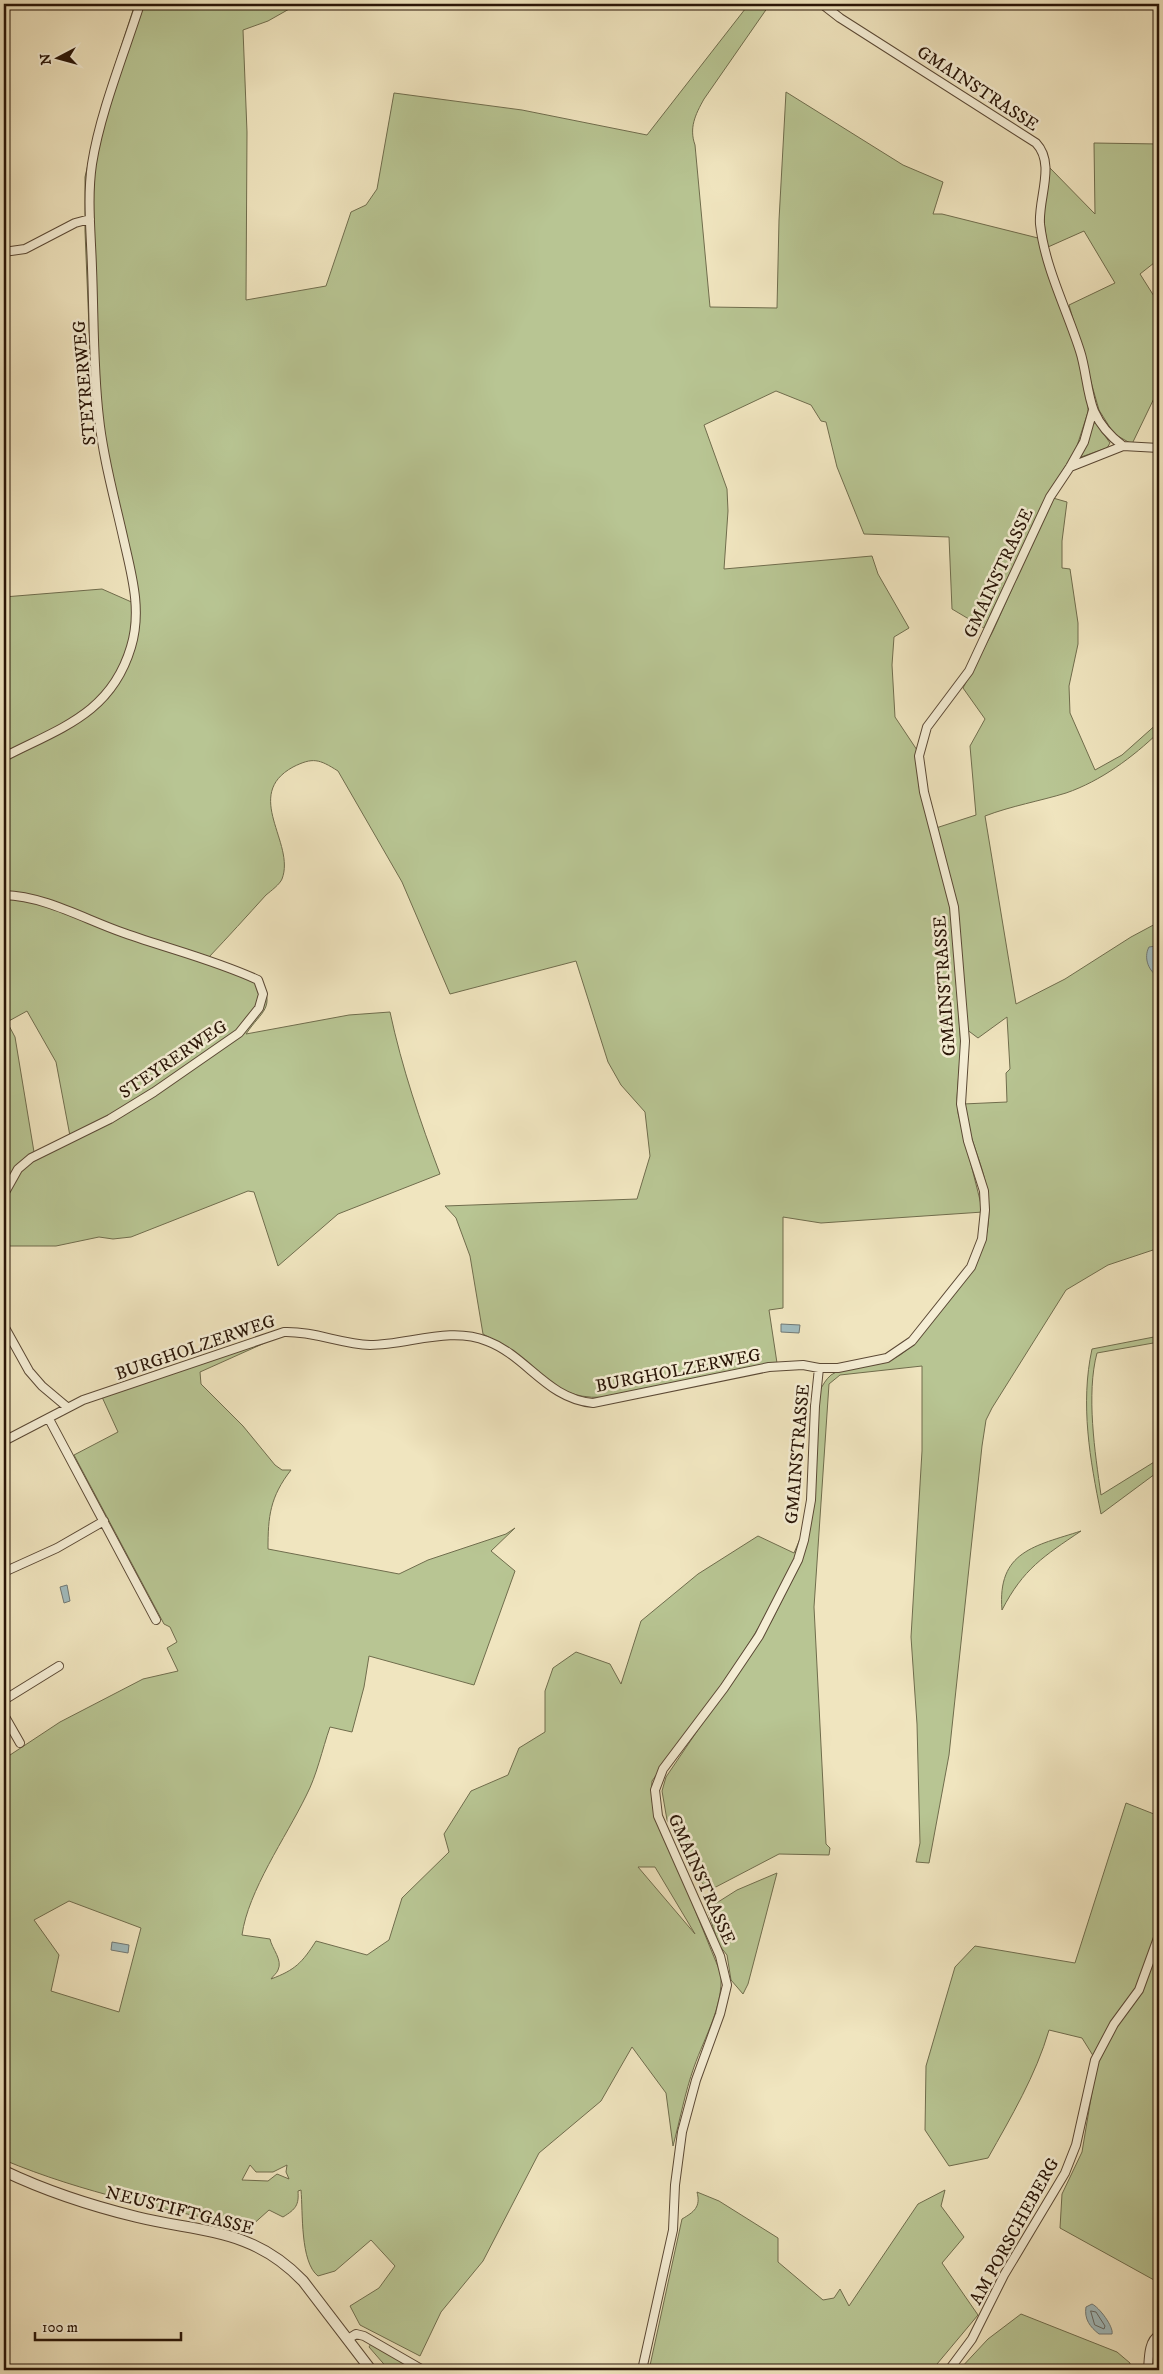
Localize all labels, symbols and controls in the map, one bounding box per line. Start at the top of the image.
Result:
north arrow [32,32,82,82]
street label: GMAINSTRASSE [912,41,1043,137]
text: N [36,52,56,66]
street label: STEYRERWEG [69,319,101,446]
street label: GMAINSTRASSE [959,505,1039,642]
street label: GMAINSTRASSE [929,915,961,1057]
street label: STEYRERWEG [115,1015,232,1104]
street label: BURGHOLZERWEG [112,1310,279,1386]
street label: BURGHOLZERWEG [594,1344,763,1398]
street label: GMAINSTRASSE [781,1383,815,1525]
street label: GMAINSTRASSE [662,1811,740,1948]
street label: AM PORSCHEBERG [965,2154,1065,2309]
street label: NEUSTIFTGASSE [103,2182,257,2240]
scale bar [35,2309,181,2341]
text: 100 m [42,2318,78,2337]

